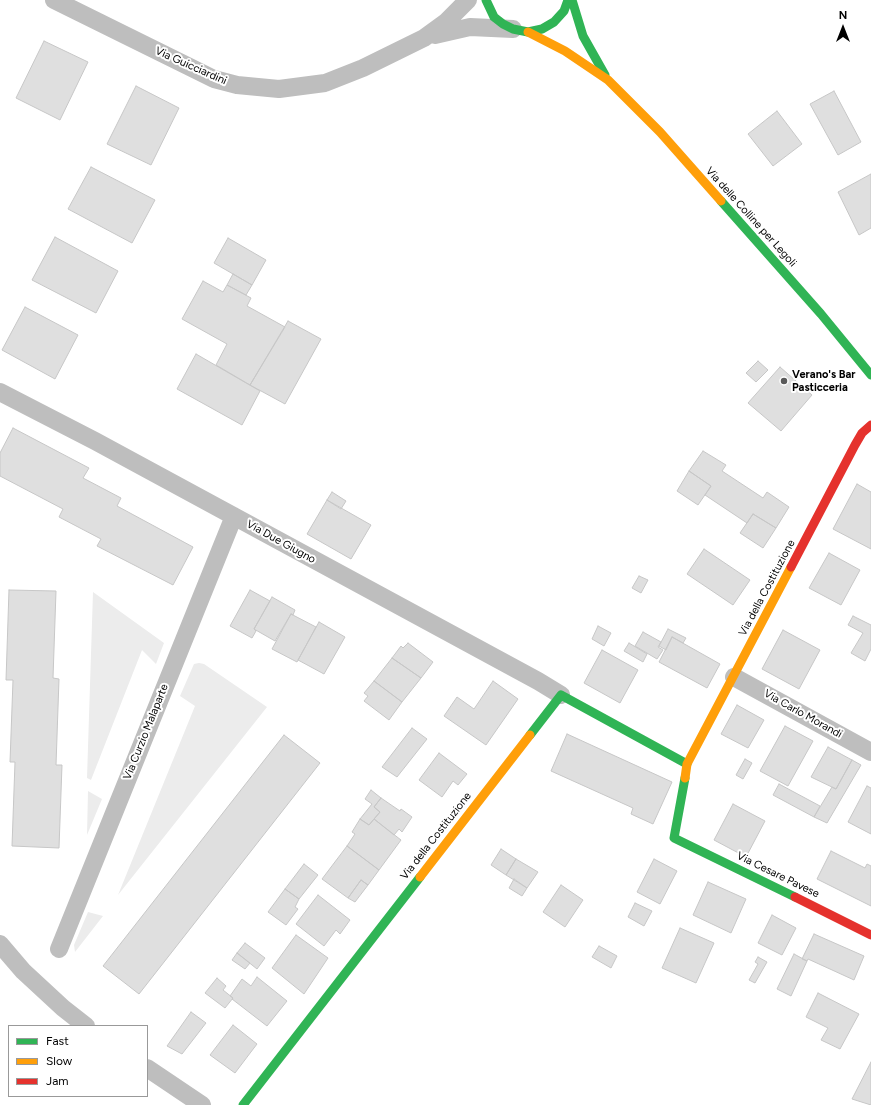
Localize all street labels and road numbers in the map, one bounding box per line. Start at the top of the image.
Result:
street label: Via Guicciardini [153,44,229,88]
street label: Via delle Colline per Legoli [703,164,799,270]
street label: Via Due Giugno [244,518,318,566]
street label: Via della Costituzione [736,538,798,638]
street label: Via Curzio Malaparte [121,682,171,782]
street label: Via Carlo Morandi [762,687,844,741]
street label: Via della Costituzione [398,790,474,882]
street label: Via Cesare Pavese [735,849,821,901]

